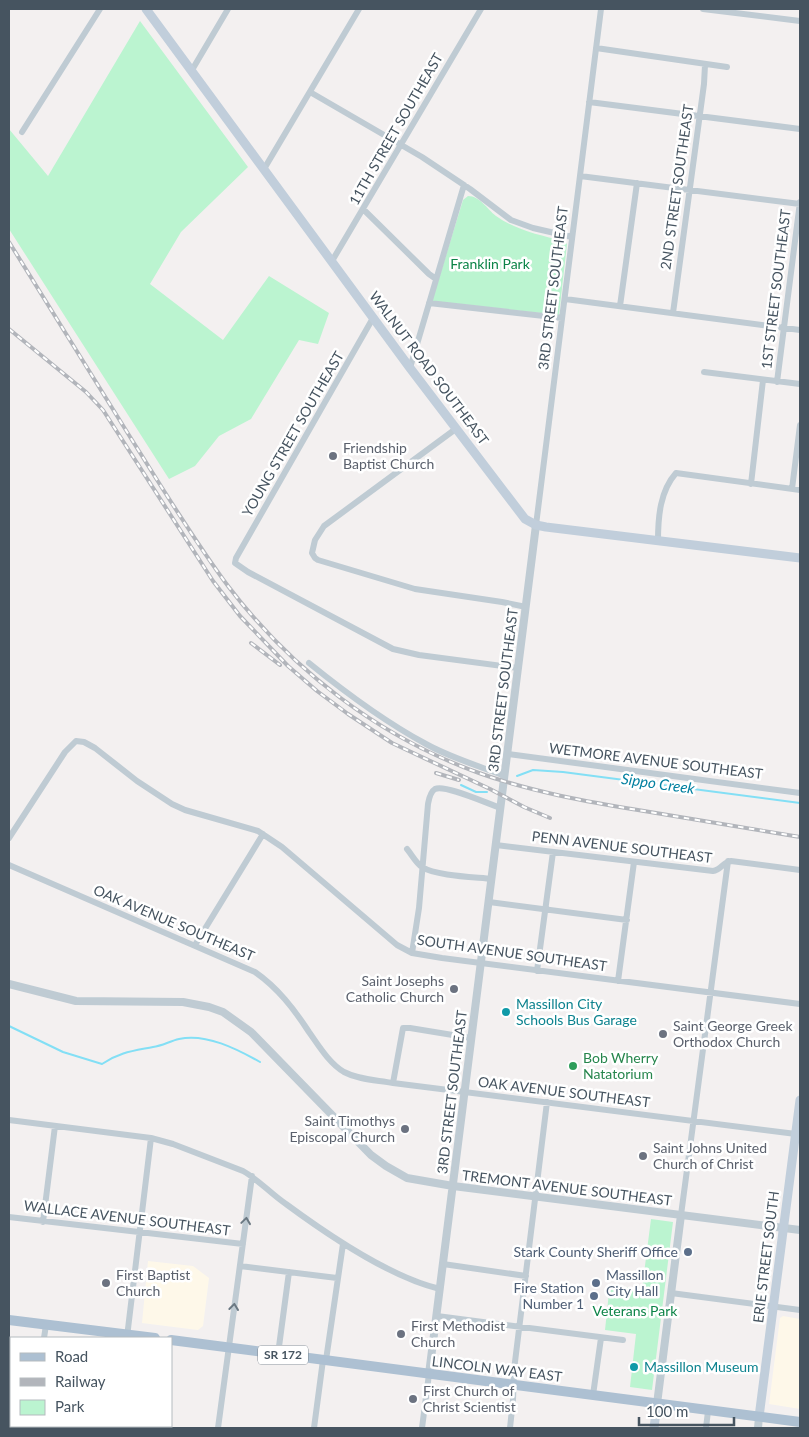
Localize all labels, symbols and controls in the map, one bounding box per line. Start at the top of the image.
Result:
street label: 11TH STREET SOUTHEAST [345,49,446,208]
street label: 2ND STREET SOUTHEAST [656,102,697,271]
street label: 3RD STREET SOUTHEAST [534,204,571,371]
street label: 1ST STREET SOUTHEAST [757,207,794,370]
park label: Franklin Park [450,255,531,272]
street label: WALNUT ROAD SOUTHEAST [366,288,493,448]
street label: YOUNG STREET SOUTHEAST [238,347,347,519]
place label: Friendship Baptist Church [343,439,434,472]
marker: Friendship Baptist Church [327,450,339,462]
street label: 3RD STREET SOUTHEAST [484,606,521,773]
street label: WETMORE AVENUE SOUTHEAST [548,739,765,782]
water label: Sippo Creek [620,769,697,797]
street label: PENN AVENUE SOUTHEAST [531,827,714,866]
street label: OAK AVENUE SOUTHEAST [91,881,258,964]
street label: SOUTH AVENUE SOUTHEAST [416,931,609,974]
place label: Saint Josephs Catholic Church [346,972,444,1005]
marker: Saint Josephs Catholic Church [448,983,460,995]
place label: Massillon City Schools Bus Garage [516,995,637,1028]
marker: Massillon City Schools Bus Garage [500,1006,512,1018]
street label: 3RD STREET SOUTHEAST [433,1008,470,1175]
place label: Saint George Greek Orthodox Church [673,1017,793,1050]
marker: Saint George Greek Orthodox Church [657,1028,669,1040]
place label: Bob Wherry Natatorium [583,1049,659,1082]
marker: Bob Wherry Natatorium [567,1060,579,1072]
street label: OAK AVENUE SOUTHEAST [477,1073,652,1111]
place label: Saint Timothys Episcopal Church [289,1112,395,1145]
marker: Saint Timothys Episcopal Church [399,1123,411,1135]
place label: Saint Johns United Church of Christ [653,1139,767,1172]
marker: Saint Johns United Church of Christ [637,1150,649,1162]
street label: TREMONT AVENUE SOUTHEAST [461,1166,674,1209]
street label: ERIE STREET SOUTH [749,1190,782,1324]
street label: WALLACE AVENUE SOUTHEAST [23,1196,232,1239]
one-way arrow [240,1217,251,1225]
place label: Stark County Sheriff Office [514,1243,678,1260]
marker: Stark County Sheriff Office [682,1246,694,1258]
place label: First Baptist Church [116,1266,190,1299]
place label: Massillon City Hall [606,1266,664,1299]
marker: First Baptist Church [100,1277,112,1289]
marker: Massillon City Hall [590,1277,602,1289]
place label: Fire Station Number 1 [513,1279,584,1312]
marker: Fire Station Number 1 [588,1290,600,1302]
park label: Veterans Park [593,1302,678,1319]
one-way arrow [229,1303,239,1311]
place label: First Methodist Church [411,1317,505,1350]
marker: First Methodist Church [395,1328,407,1340]
legend [10,1337,172,1427]
road number: SR 172 [258,1346,308,1364]
text: Road [55,1347,88,1365]
street label: LINCOLN WAY EAST [431,1352,564,1385]
place label: Massillon Museum [644,1358,759,1375]
marker: Massillon Museum [628,1361,640,1373]
text: Railway [55,1372,106,1390]
place label: First Church of Christ Scientist [423,1382,516,1415]
marker: First Church of Christ Scientist [407,1393,419,1405]
scale bar [639,1394,734,1426]
text: Park [55,1397,85,1415]
text: 100 m [646,1402,688,1420]

